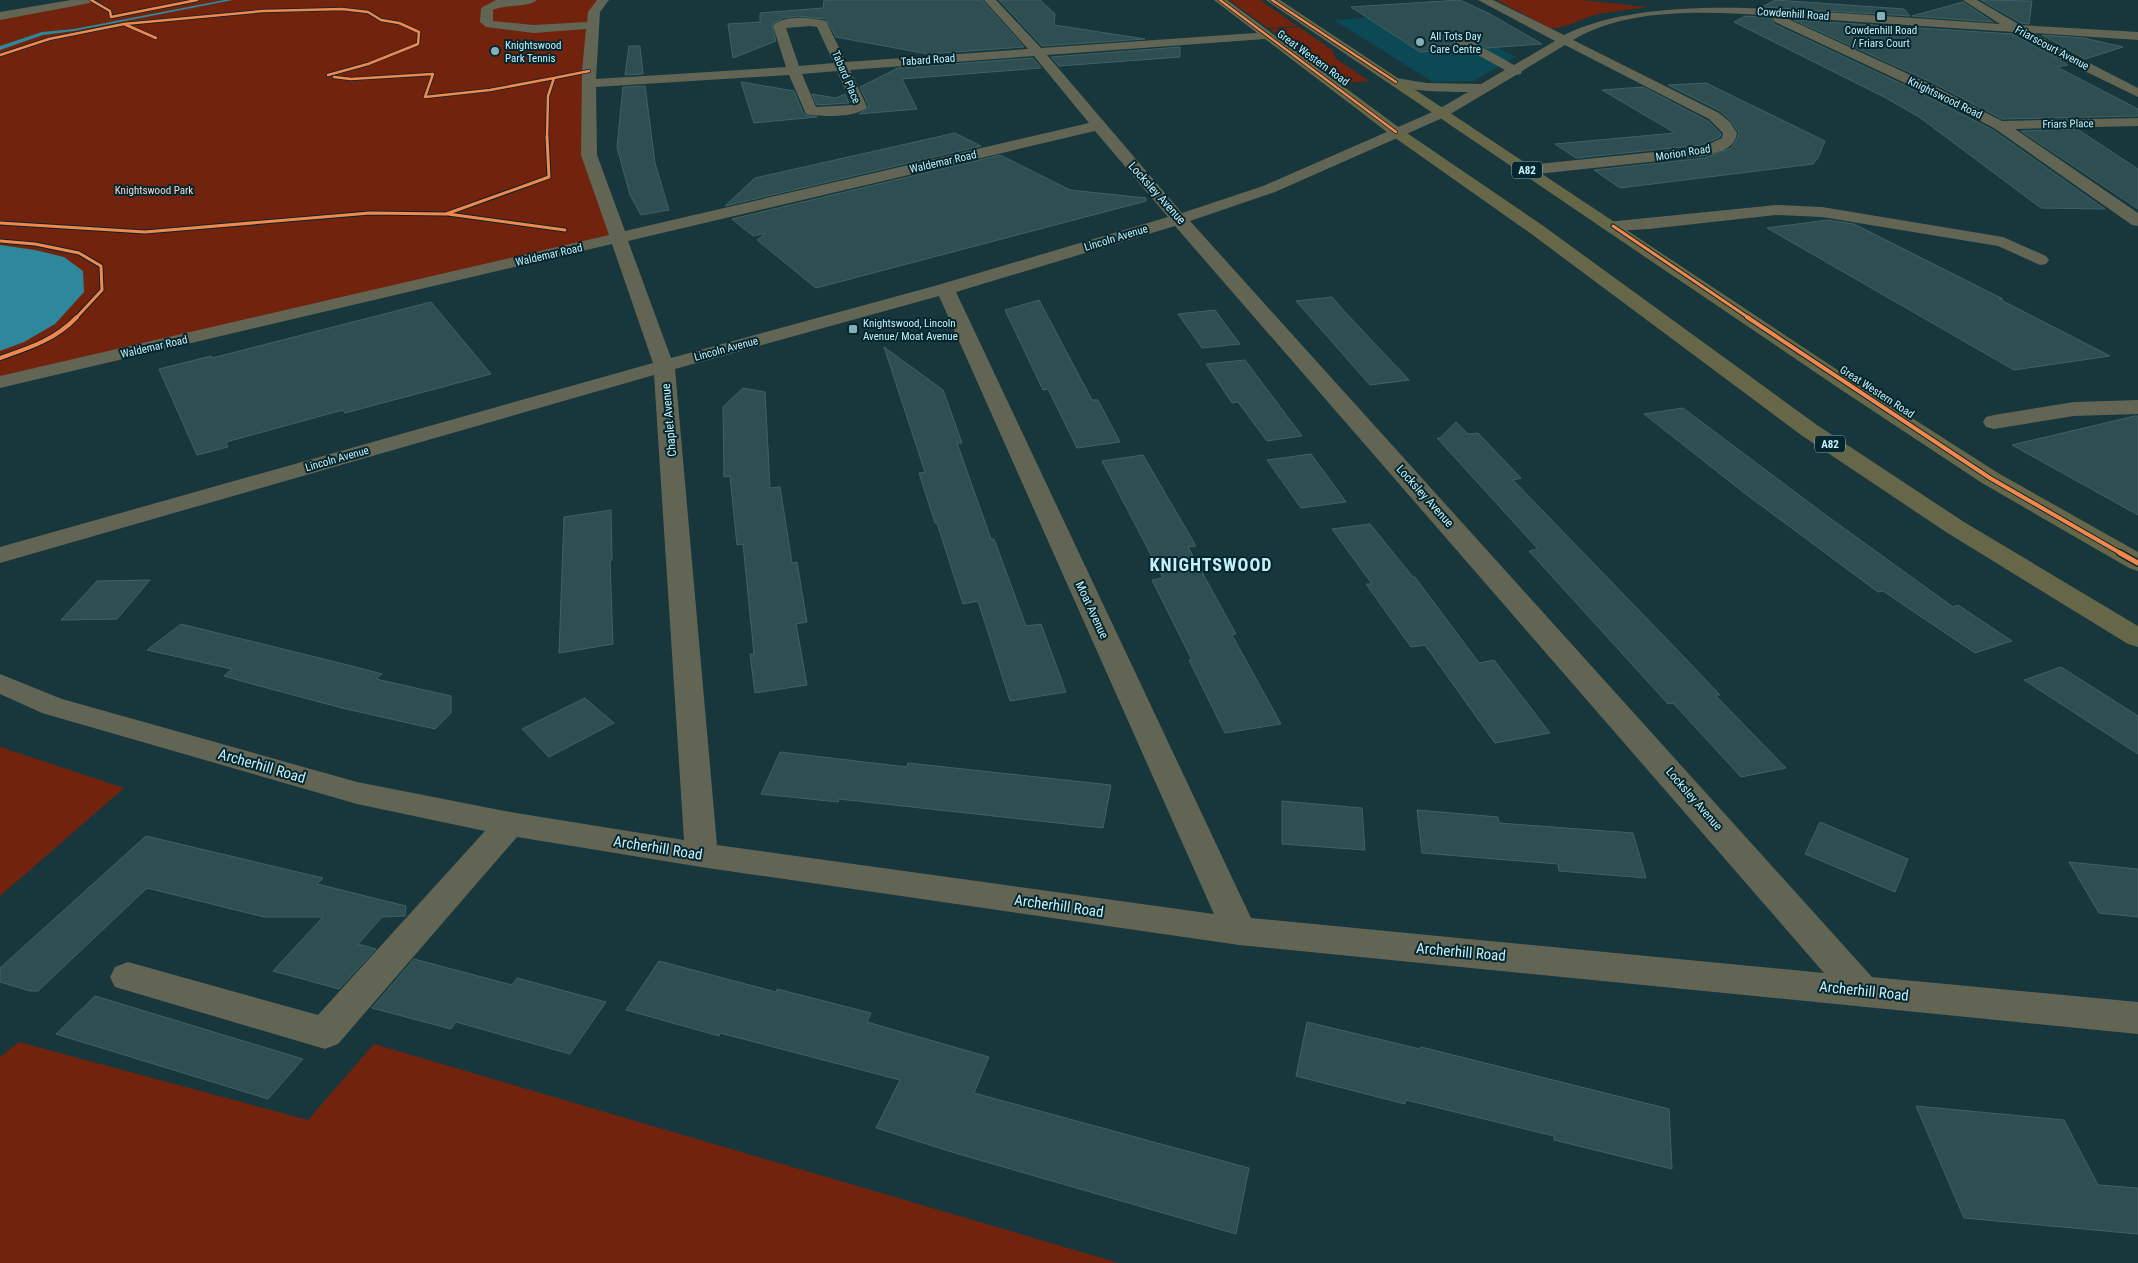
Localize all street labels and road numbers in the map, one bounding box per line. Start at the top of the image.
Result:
street label: Cowdenhill Road [1756,5,1830,23]
street label: Friarscourt Avenue [2013,23,2091,73]
street label: Great Western Road [1274,27,1352,89]
street label: Tabard Place [829,48,863,106]
street label: Tabard Road [900,52,956,68]
street label: Knightswood Road [1906,74,1984,122]
street label: Friars Place [2042,117,2094,131]
street label: Morion Road [1655,142,1711,164]
street label: Waldemar Road [908,148,978,176]
street label: Locksley Avenue [1125,159,1189,227]
road number: A82 [1512,162,1542,178]
street label: Lincoln Avenue [1083,222,1149,254]
street label: Waldemar Road [514,241,584,269]
street label: Waldemar Road [119,333,189,361]
street label: Lincoln Avenue [693,334,759,364]
street label: Great Western Road [1837,363,1917,421]
street label: Chaplet Avenue [659,382,679,457]
road number: A82 [1815,436,1845,452]
street label: Lincoln Avenue [304,444,370,474]
street label: Locksley Avenue [1393,462,1457,530]
street label: Moat Avenue [1073,579,1112,641]
street label: Archerhill Road [216,745,308,787]
street label: Locksley Avenue [1663,765,1725,834]
street label: Archerhill Road [612,832,704,864]
street label: Archerhill Road [1013,891,1105,921]
street label: Archerhill Road [1415,939,1507,965]
street label: Archerhill Road [1818,977,1910,1005]

